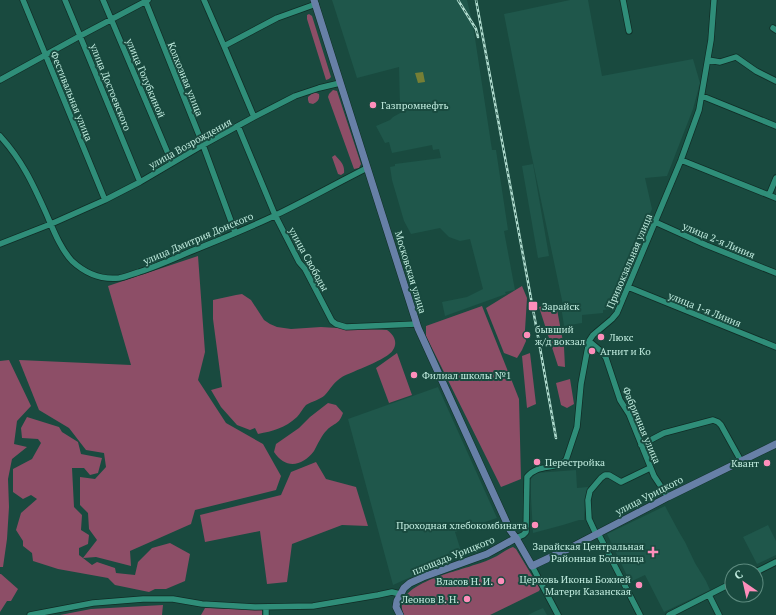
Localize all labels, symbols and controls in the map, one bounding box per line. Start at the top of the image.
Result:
street label: улица Голубкиной [123,36,168,120]
street label: Колхозная улица [165,40,206,118]
street label: улица Достоевского [87,41,134,133]
street label: Фестивальная улица [48,49,96,143]
place label: Газпромнефть [381,99,449,112]
marker: Газпромнефть [368,100,378,110]
street label: улица Возрождения [146,115,234,172]
street label: улица Дмитрия Донского [140,209,256,268]
street label: Привокзальная улица [604,212,655,311]
street label: улица 2-я Линия [680,219,757,262]
street label: улица Свободы [285,224,332,294]
street label: Московская улица [392,229,429,315]
street label: улица 1-я Линия [666,289,743,330]
marker: Зарайск [527,300,539,312]
place label: Зарайск [542,300,580,313]
place label: бывший ж/д вокзал [535,323,586,348]
marker: бывший ж/д вокзал [522,330,532,340]
place label: Люкс [608,331,634,344]
marker: Люкс [596,332,606,342]
place label: Агнит и Ко [600,345,651,358]
marker: Агнит и Ко [587,346,597,356]
place label: Филиал школы №1 [422,369,511,382]
marker: Филиал школы №1 [409,370,419,380]
street label: Фабричная улица [620,385,664,466]
place label: Перестройка [545,456,605,469]
marker: Перестройка [532,457,542,467]
place label: Квант [731,457,759,470]
marker: Квант [762,458,772,468]
street label: улица Урицкого [612,473,686,519]
place label: Проходная хлебокомбината [396,519,527,532]
marker: Проходная хлебокомбината [530,520,540,530]
street label: площадь Урицкого [410,533,497,578]
place label: Зарайская Центральная Районная Больница [533,540,644,565]
marker: Зарайская Центральная Районная Больница [647,546,659,558]
north arrow [724,563,764,603]
text: С [732,567,745,583]
place label: Церковь Иконы Божией Матери Казанская [519,573,631,598]
place label: Власов Н. И. [436,575,493,588]
marker: Власов Н. И. [496,576,506,586]
marker: Церковь Иконы Божией Матери Казанская [634,580,644,590]
place label: Леонов В. Н. [400,593,459,606]
marker: Леонов В. Н. [462,594,472,604]

